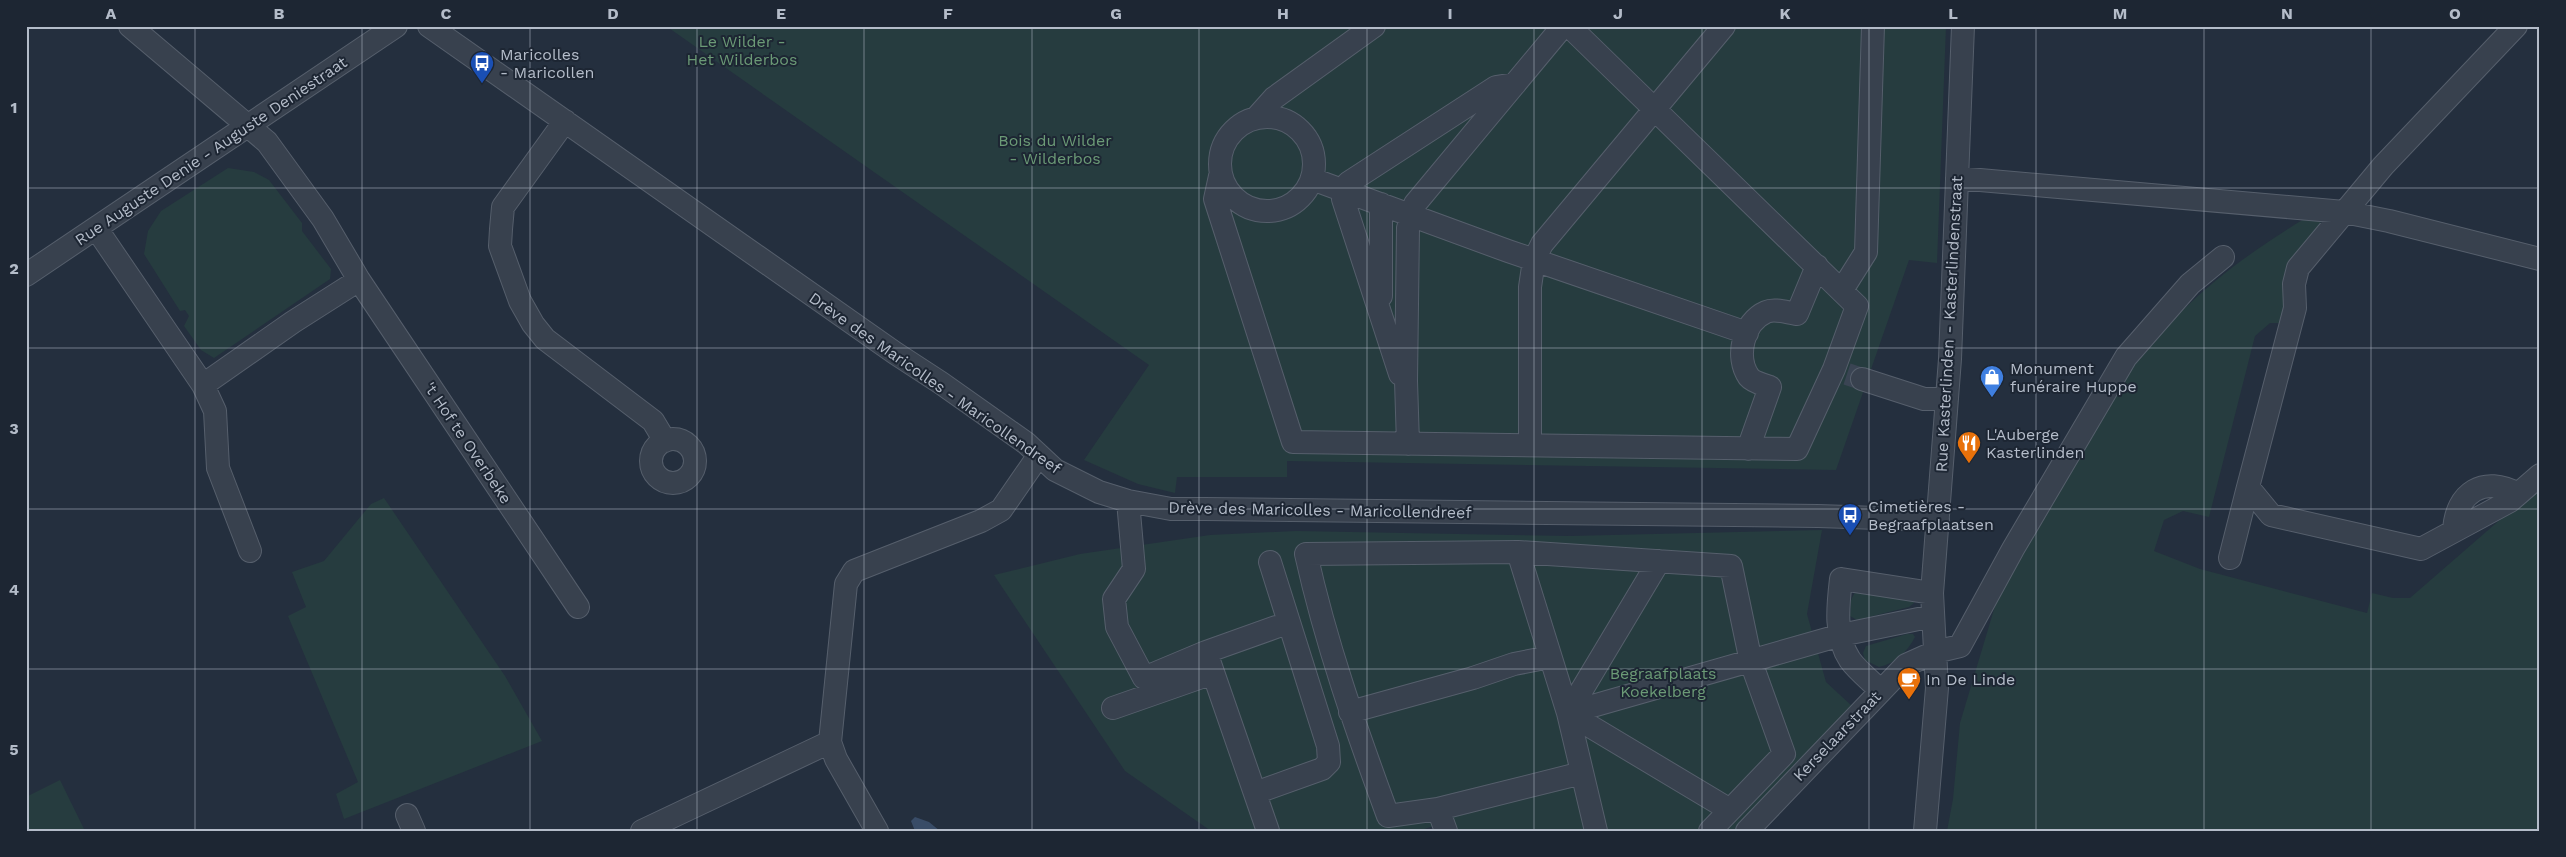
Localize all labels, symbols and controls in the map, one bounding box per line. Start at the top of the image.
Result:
text: A [106,4,117,23]
text: B [274,4,285,23]
text: C [441,4,452,23]
text: D [607,4,619,23]
text: E [776,4,786,23]
text: F [943,4,953,23]
text: G [1110,4,1122,23]
text: H [1277,4,1289,23]
text: I [1447,4,1453,23]
text: J [1613,4,1623,23]
text: K [1779,4,1791,23]
text: L [1948,4,1958,23]
text: M [2113,4,2127,23]
text: N [2281,4,2293,23]
text: O [2449,4,2461,23]
park label: Le Wilder - Het Wilderbos [687,32,797,69]
place label: Maricolles - Maricollen [500,45,595,82]
bus stop icon: Maricolles - Maricollen [469,50,495,84]
street label: Rue Auguste Denie - Auguste Deniestraat [71,52,351,249]
text: 1 [11,98,17,117]
park label: Bois du Wilder - Wilderbos [998,131,1112,168]
street label: Rue Kasterlinden - Kasterlindenstraat [1932,175,1966,473]
text: 2 [9,259,19,278]
street label: Drève des Maricolles - Maricollendreef [805,288,1065,478]
place label: Monument funéraire Huppe [2010,359,2137,396]
shop icon: Monument funéraire Huppe [1979,364,2005,398]
street label: 't Hof te Overbeke [420,379,516,507]
text: 3 [9,419,19,438]
place label: L'Auberge Kasterlinden [1986,425,2084,462]
restaurant icon: L'Auberge Kasterlinden [1956,430,1982,464]
place label: Cimetières - Begraafplaatsen [1868,497,1994,534]
street label: Drève des Maricolles - Maricollendreef [1168,498,1472,522]
bus stop icon: Cimetières - Begraafplaatsen [1837,502,1863,536]
text: 4 [9,580,19,599]
park label: Begraafplaats Koekelberg [1610,664,1716,701]
cafe icon: In De Linde [1896,666,1922,700]
place label: In De Linde [1926,670,2015,689]
street label: Kerselaarstraat [1789,687,1885,785]
text: 5 [9,740,19,759]

